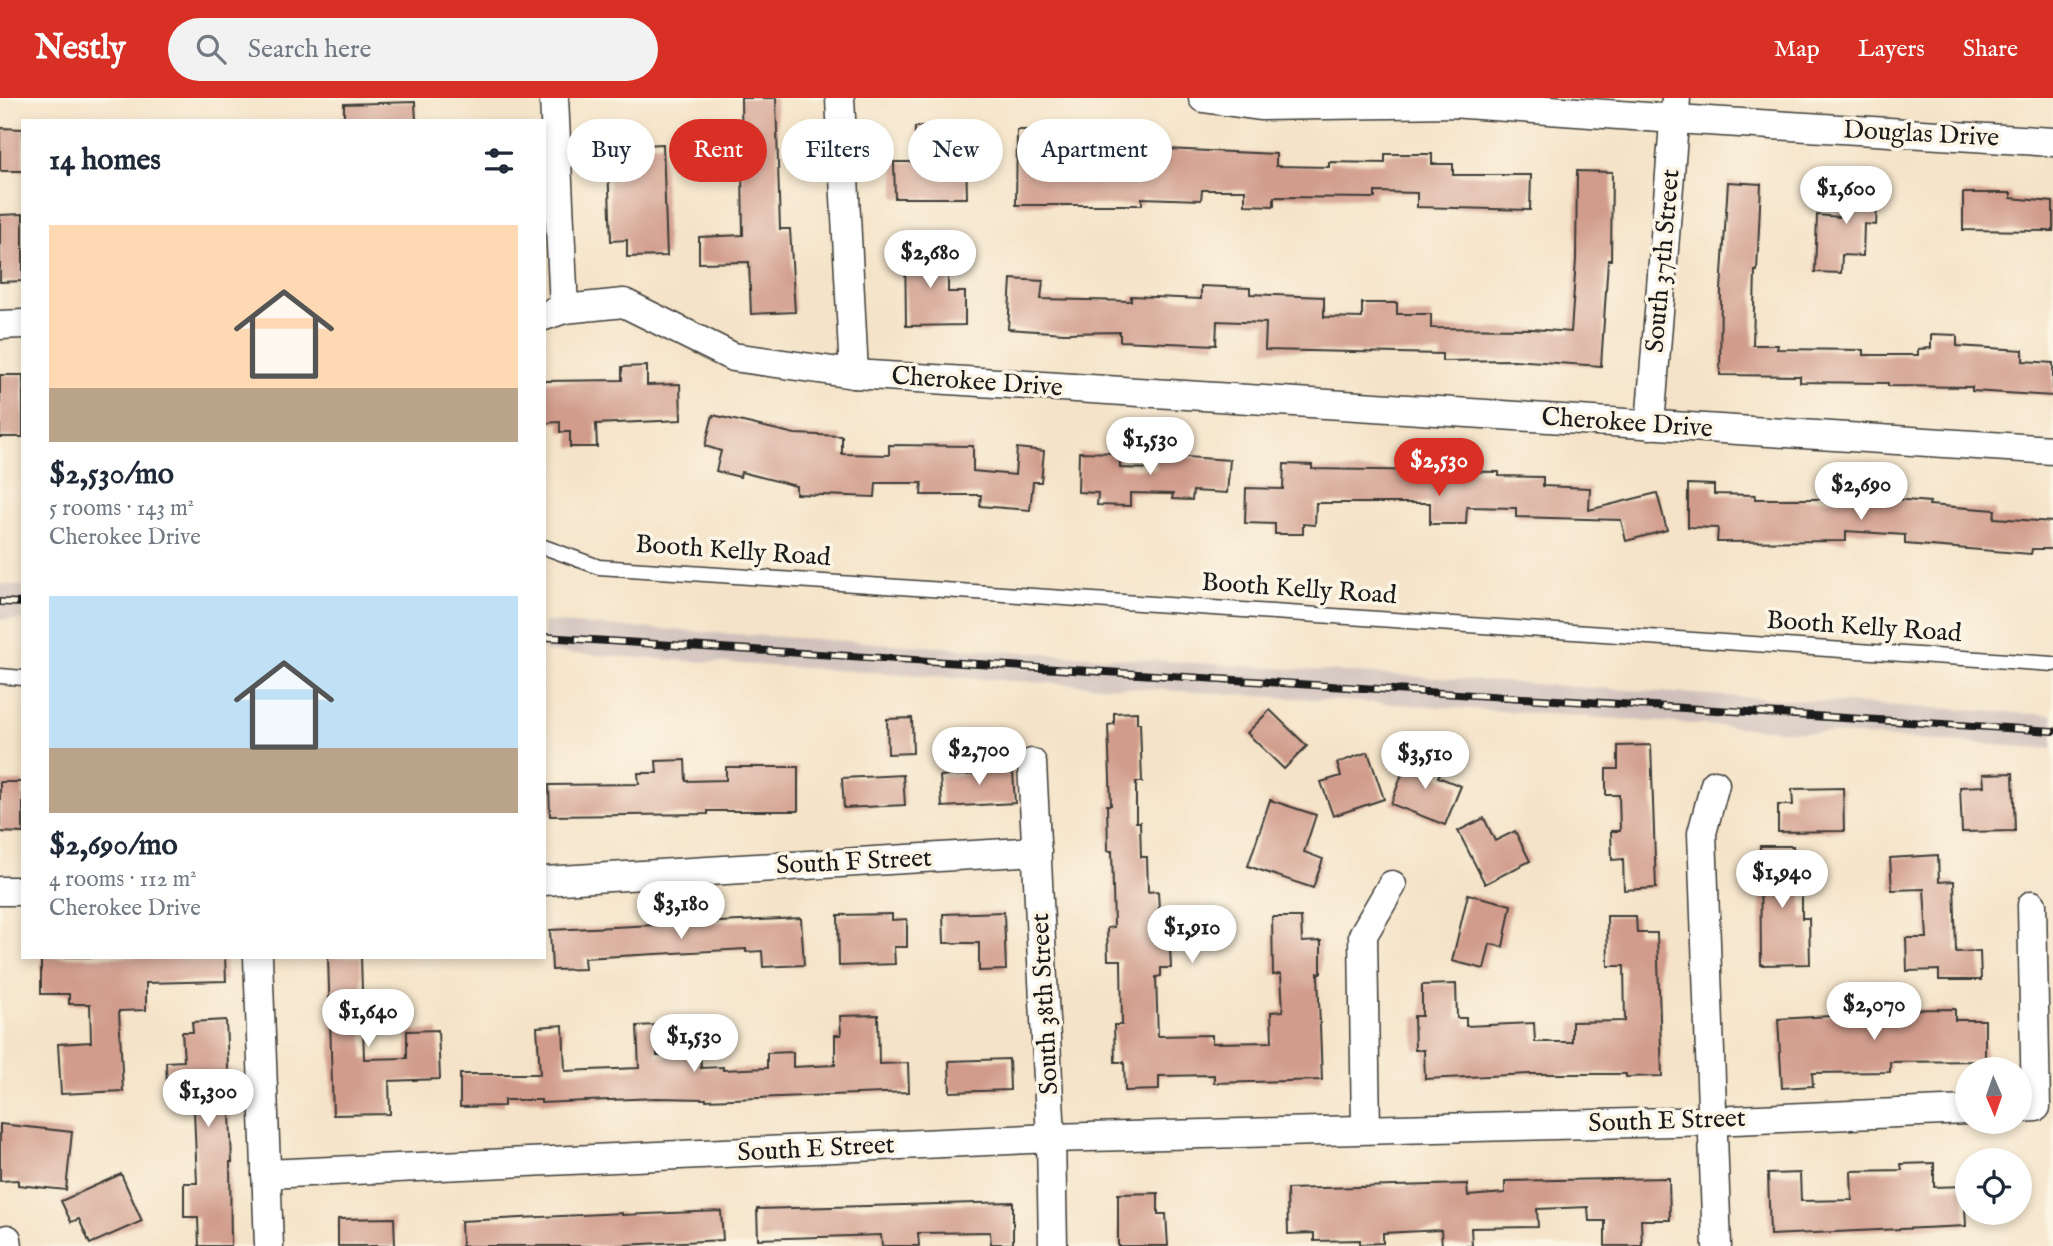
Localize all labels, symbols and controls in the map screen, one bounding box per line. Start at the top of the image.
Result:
search box [168,18,658,81]
text: Nestly [35,28,126,70]
icon: search [192,30,230,68]
text: Search here [248,33,372,66]
text: Map [1774,34,1820,65]
text: Layers [1858,34,1925,65]
text: Share [1963,34,2018,65]
street label: Douglas Drive [1842,113,2000,155]
chip: Buy [567,119,655,182]
chip: Rent [669,119,767,182]
chip: Filters [781,119,894,182]
chip: New [908,119,1003,182]
chip: Apartment [1017,119,1172,182]
text: 14 homes [49,142,161,180]
icon: filters [480,142,518,180]
pin: $1,600 [1789,166,1903,226]
street label: South 37th Street [1639,168,1687,354]
text: $1,600 [1816,174,1876,203]
pin: $2,680 [873,230,987,290]
text: $2,680 [900,238,960,267]
icon: home [221,271,347,397]
street label: Cherokee Drive [890,360,1064,404]
street label: Cherokee Drive [1540,401,1714,445]
pin: $1,530 [1093,418,1207,477]
text: $1,530 [1122,425,1178,454]
pin: $2,530 [1382,438,1496,498]
text: $2,530 [1410,446,1468,475]
text: $2,530/mo [49,456,174,494]
pin: $2,690 [1804,462,1918,522]
text: $2,690 [1831,470,1891,499]
text: 5 rooms · 143 m² [49,494,194,523]
text: Cherokee Drive [49,523,201,552]
street label: Booth Kelly Road [634,528,832,574]
street label: Booth Kelly Road [1200,566,1398,612]
street label: Booth Kelly Road [1765,604,1963,650]
icon: home [221,642,347,768]
pin: $2,700 [922,728,1036,787]
pin: $3,510 [1368,732,1482,791]
text: $2,700 [948,735,1010,764]
text: $3,510 [1397,739,1453,768]
text: $2,690/mo [49,827,178,865]
street label: South F Street [775,841,933,883]
pin: $1,940 [1725,850,1839,910]
text: $1,940 [1752,858,1812,887]
text: 4 rooms · 112 m² [49,865,197,894]
pin: $3,180 [624,882,738,941]
text: $3,180 [653,889,709,918]
text: Cherokee Drive [49,894,201,923]
pin: $1,910 [1135,906,1249,965]
street label: South 38th Street [1024,912,1066,1096]
text: $1,910 [1163,913,1221,942]
pin: $2,070 [1817,982,1931,1042]
pin: $1,640 [311,990,425,1049]
text: $2,070 [1842,990,1906,1019]
text: $1,640 [338,997,398,1026]
pin: $1,530 [637,1014,751,1074]
text: $1,530 [666,1022,722,1051]
north arrow [1955,1057,2032,1134]
map controls [1955,1057,2032,1225]
pin: $1,300 [151,1070,265,1129]
text: $1,300 [179,1077,237,1106]
street label: South E Street [1588,1102,1746,1140]
street label: South E Street [737,1128,896,1170]
button: locate [1955,1148,2032,1225]

